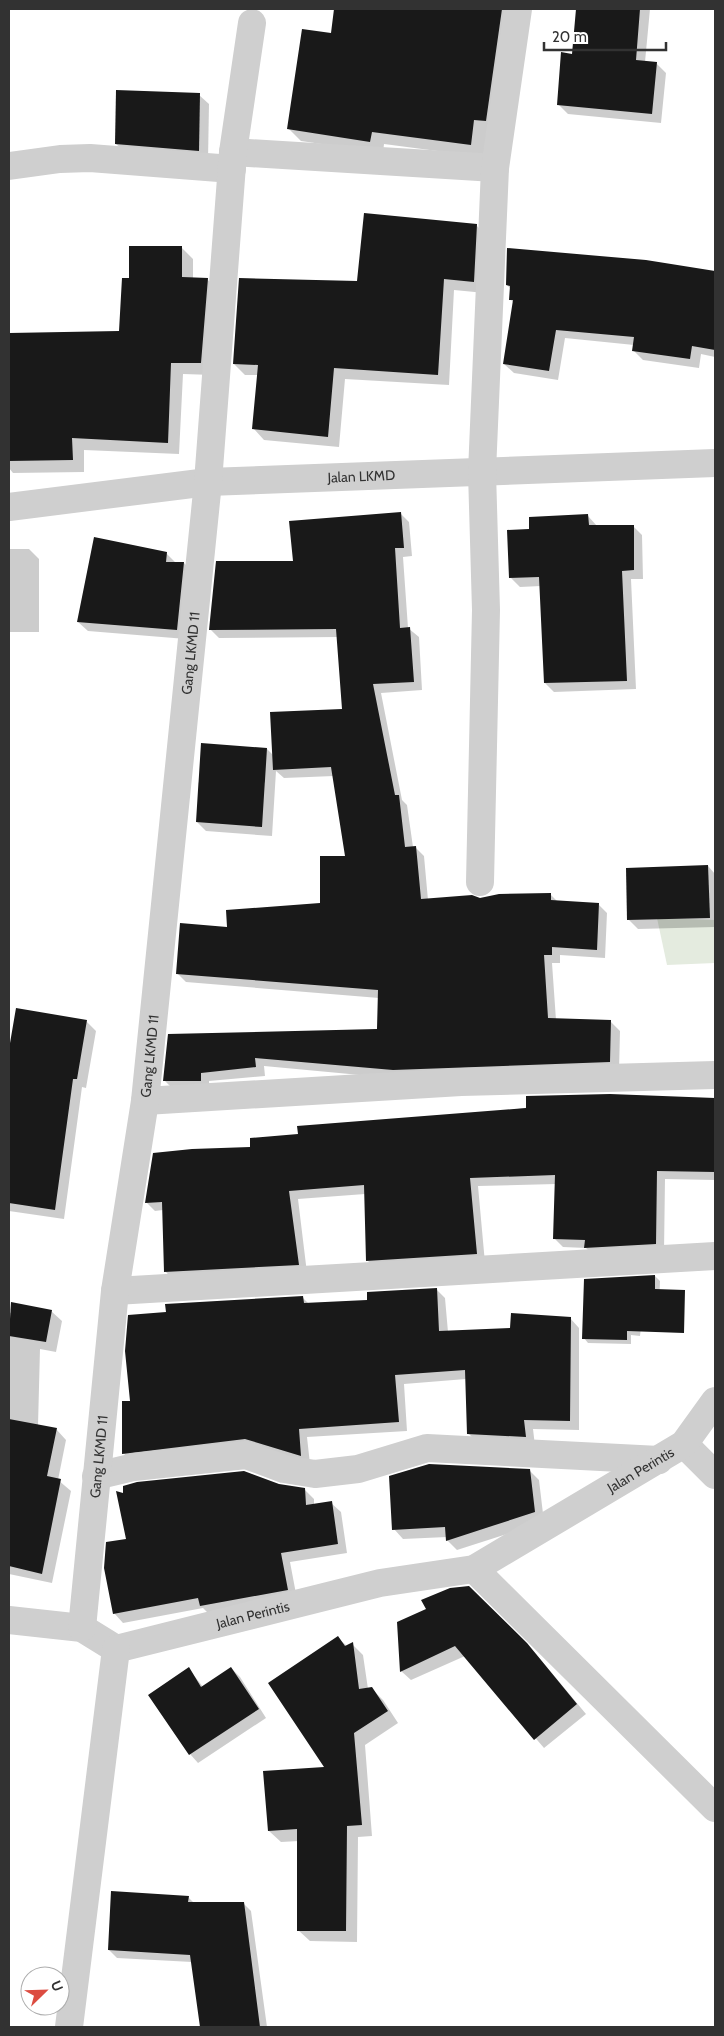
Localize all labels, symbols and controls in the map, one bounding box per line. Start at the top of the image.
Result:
scale bar [544,20,666,52]
text: 20 m [552,28,587,46]
street label: Jalan LKMD [326,466,395,487]
street label: Gang LKMD 11 [177,611,204,695]
street label: Gang LKMD 11 [136,1014,163,1098]
street label: Gang LKMD 11 [86,1415,112,1499]
street label: Jalan Perintis [603,1443,677,1497]
street label: Jalan Perintis [213,1597,291,1633]
north arrow [20,1966,70,2016]
text: U [47,1978,67,1994]

